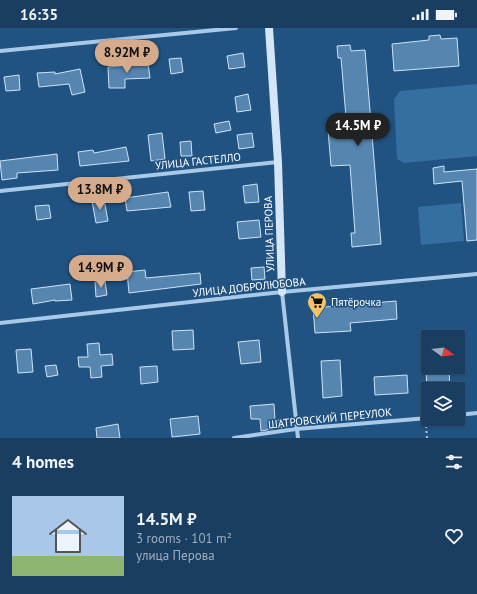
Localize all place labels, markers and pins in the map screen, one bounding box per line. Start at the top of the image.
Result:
pin: 8.92M ₽ [90,40,164,74]
pin: 14.5M ₽ [321,113,395,147]
pin: 13.8M ₽ [63,177,137,211]
pin: 14.9M ₽ [64,255,138,289]
supermarket icon: Пятёрочка [306,291,328,319]
place label: Пятёрочка [331,295,381,309]

